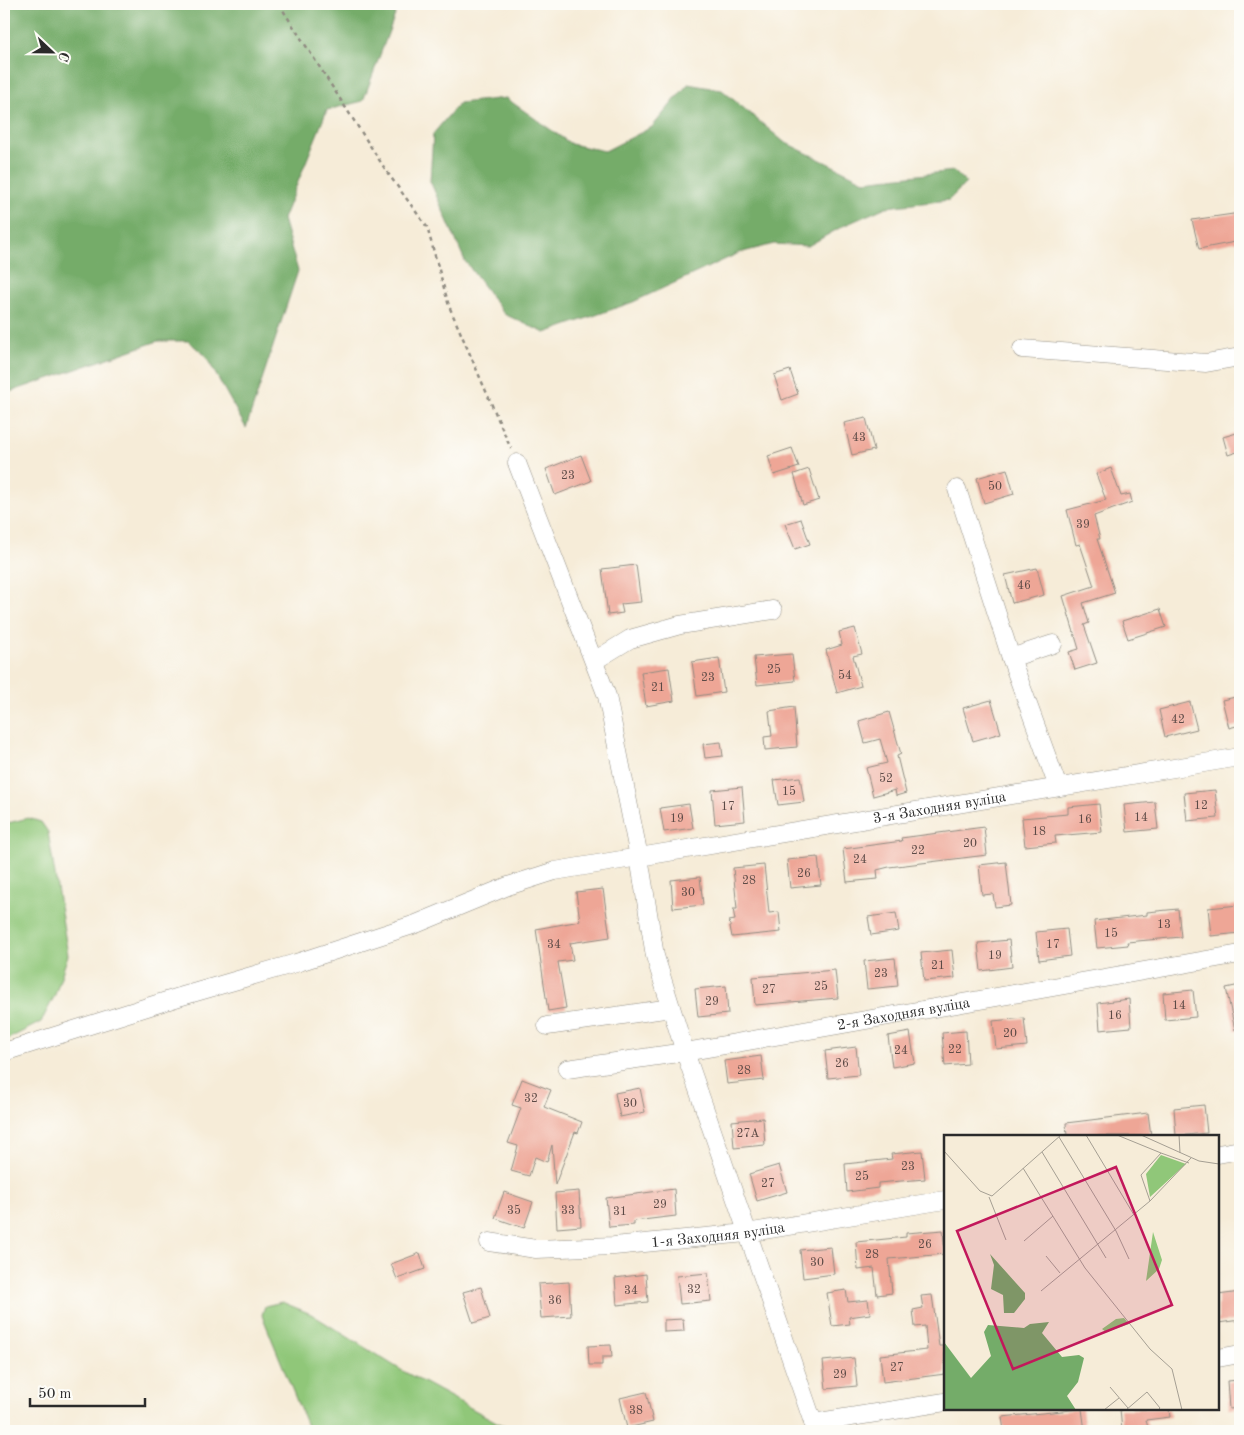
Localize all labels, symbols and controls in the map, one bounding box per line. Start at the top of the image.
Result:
north arrow [28,28,78,78]
text: С [55,50,71,63]
house number: 43 [852,432,866,444]
house number: 23 [561,470,575,482]
house number: 50 [988,480,1002,493]
house number: 39 [1076,519,1090,531]
house number: 46 [1017,580,1031,592]
house number: 25 [767,663,781,676]
house number: 54 [838,669,852,682]
house number: 23 [701,672,715,684]
house number: 21 [651,682,665,694]
house number: 42 [1171,714,1185,726]
house number: 52 [879,772,893,785]
house number: 15 [782,785,796,798]
street label: 3-я Заходняя вуліца [872,790,1008,827]
house number: 12 [1194,800,1208,812]
house number: 17 [721,801,735,813]
house number: 14 [1134,812,1148,824]
house number: 19 [670,813,684,825]
house number: 16 [1078,814,1092,826]
house number: 18 [1032,826,1046,838]
house number: 20 [963,838,977,850]
house number: 22 [911,845,925,857]
house number: 24 [853,854,867,866]
house number: 26 [797,868,811,880]
house number: 28 [742,875,756,887]
house number: 30 [681,887,695,899]
house number: 13 [1157,919,1171,931]
house number: 15 [1104,927,1118,940]
house number: 34 [547,939,561,951]
house number: 17 [1046,939,1060,951]
house number: 19 [988,950,1002,962]
house number: 21 [931,960,945,972]
house number: 23 [874,968,888,980]
house number: 25 [814,980,828,993]
house number: 27 [762,984,776,996]
house number: 29 [705,996,719,1008]
street label: 2-я Заходняя вуліца [836,996,972,1034]
house number: 14 [1172,1000,1186,1012]
house number: 16 [1108,1010,1122,1022]
house number: 20 [1003,1028,1017,1040]
house number: 22 [948,1044,962,1056]
house number: 24 [894,1045,908,1057]
house number: 26 [835,1058,849,1070]
house number: 28 [737,1065,751,1077]
house number: 32 [524,1093,538,1105]
house number: 30 [623,1098,637,1110]
house number: 27А [736,1128,760,1140]
inset map [944,1135,1219,1410]
house number: 23 [901,1161,915,1173]
house number: 25 [855,1170,869,1183]
house number: 27 [761,1178,775,1190]
house number: 29 [653,1199,667,1211]
house number: 35 [507,1204,521,1217]
house number: 33 [561,1205,575,1217]
house number: 31 [613,1206,627,1218]
street label: 1-я Заходняя вуліца [650,1221,787,1251]
house number: 26 [918,1239,932,1251]
house number: 28 [865,1249,879,1261]
house number: 30 [810,1257,824,1269]
house number: 32 [687,1284,701,1296]
house number: 34 [624,1285,638,1297]
house number: 36 [548,1295,562,1307]
house number: 27 [890,1362,904,1374]
house number: 29 [833,1369,847,1381]
scale bar [30,1375,145,1407]
text: 50 m [38,1387,72,1402]
house number: 38 [629,1405,643,1417]

